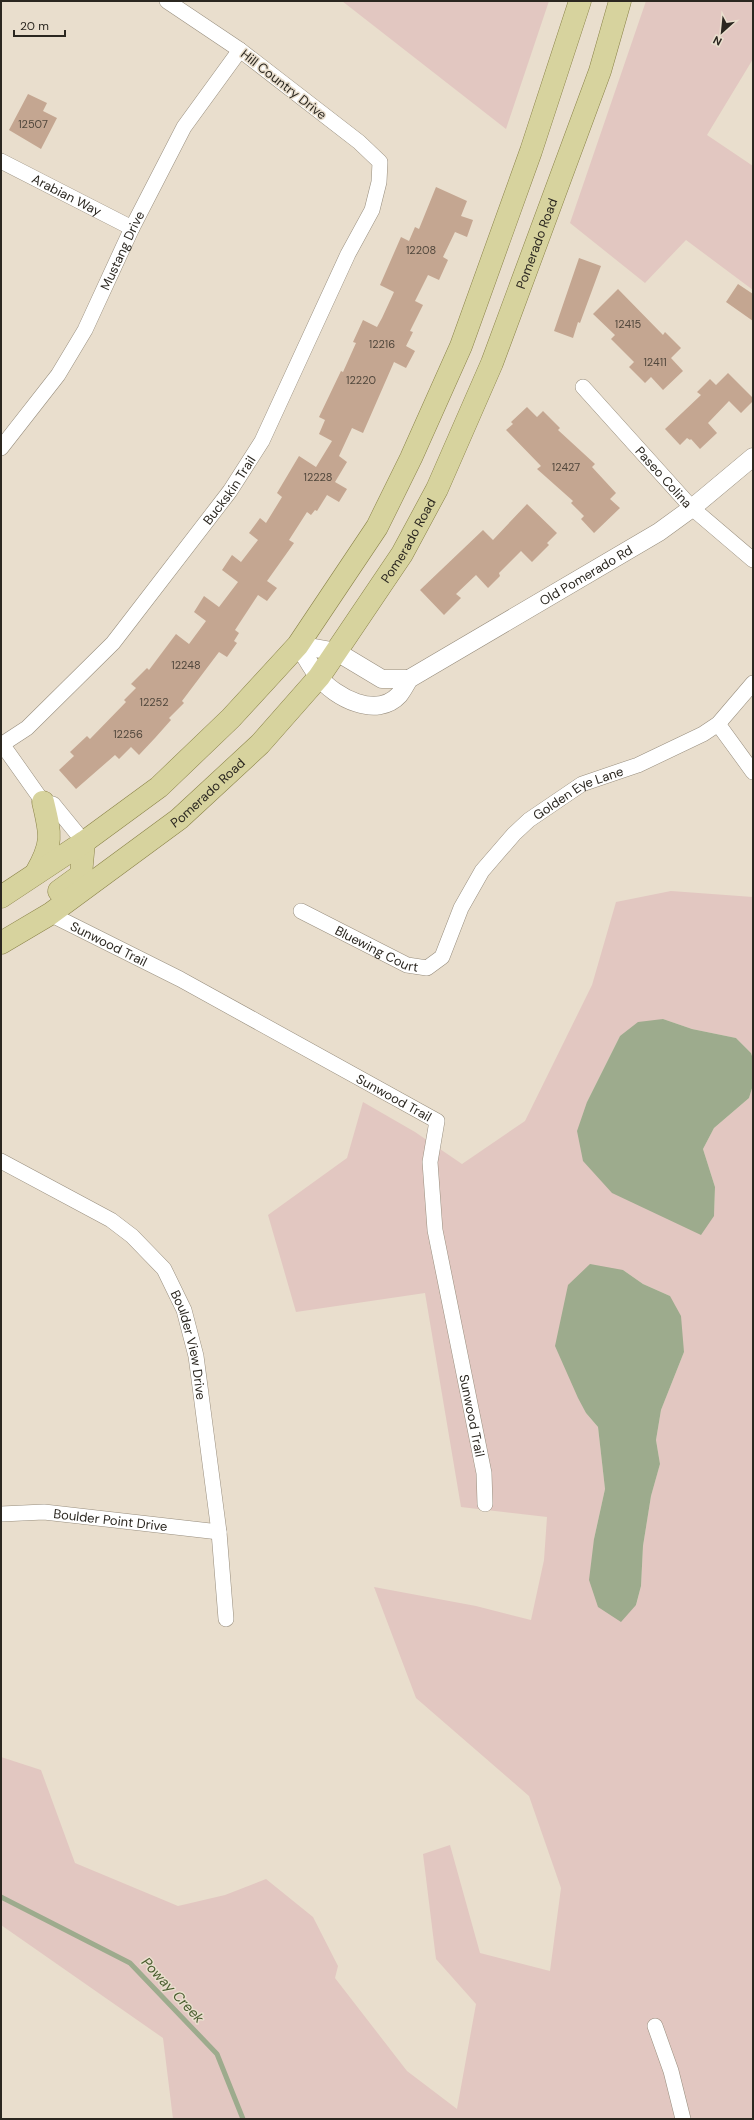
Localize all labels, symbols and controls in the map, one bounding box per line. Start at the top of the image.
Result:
scale bar [14,12,65,38]
north arrow [702,12,742,52]
text: 20 m [20,18,49,34]
text: N [711,33,724,49]
street label: Hill Country Drive [237,46,330,123]
house number: 12507 [18,117,48,131]
street label: Arabian Way [29,170,104,220]
street label: Pomerado Road [512,196,561,291]
street label: Mustang Drive [97,208,148,293]
house number: 12208 [406,243,436,257]
house number: 12415 [615,317,641,331]
house number: 12216 [369,337,395,351]
house number: 12411 [643,355,667,369]
house number: 12220 [346,373,376,387]
street label: Paseo Colina [632,443,696,512]
street label: Buckskin Trail [199,453,259,528]
house number: 12427 [552,460,580,474]
house number: 12228 [304,470,332,484]
street label: Pomerado Road [377,495,440,586]
street label: Old Pomerado Rd [536,542,636,610]
house number: 12248 [171,658,201,672]
house number: 12252 [140,695,168,709]
house number: 12256 [113,727,143,741]
street label: Pomerado Road [167,754,249,831]
street label: Golden Eye Lane [530,763,626,824]
street label: Sunwood Trail [68,918,150,970]
street label: Bluewing Court [332,922,420,976]
street label: Sunwood Trail [353,1070,435,1125]
street label: Boulder View Drive [167,1287,210,1401]
street label: Sunwood Trail [455,1373,489,1458]
street label: Boulder Point Drive [53,1505,168,1535]
water label: Poway Creek [138,1953,209,2027]

